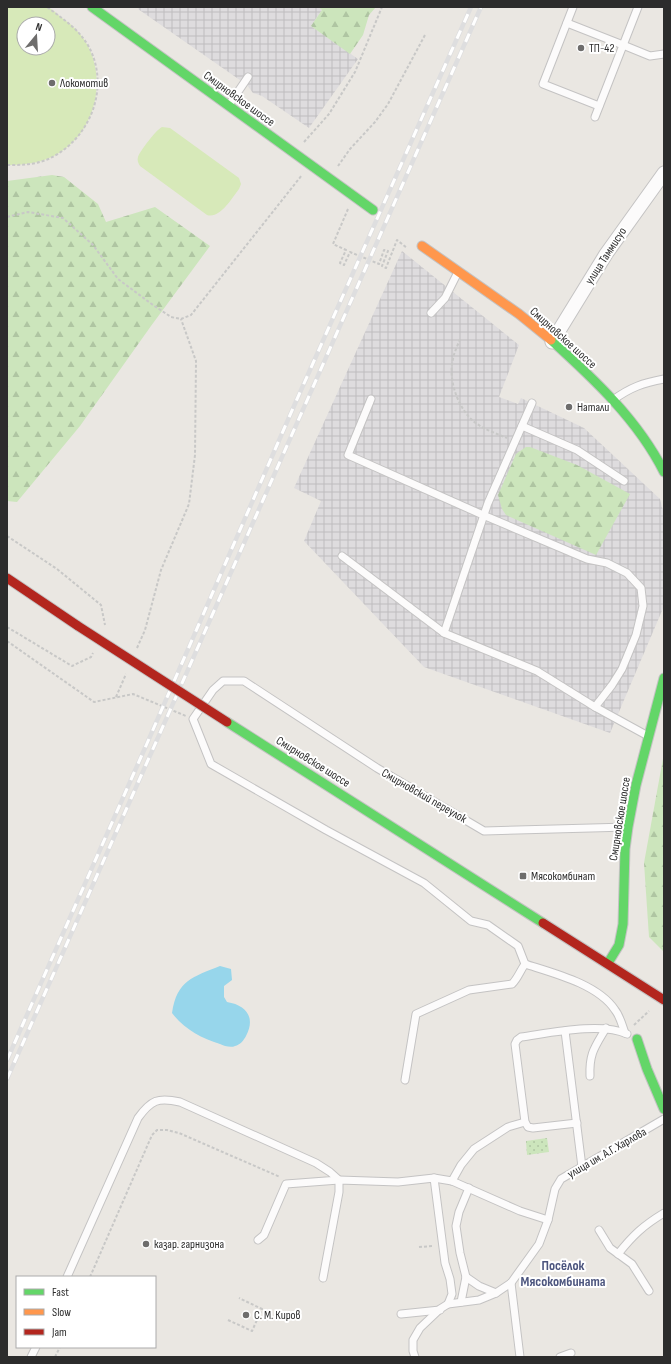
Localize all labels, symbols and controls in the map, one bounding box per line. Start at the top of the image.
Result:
north arrow [16,16,56,56]
text: N [34,20,44,34]
place label: ТП-42 [589,41,614,56]
marker: ТП-42 [576,43,586,53]
street label: Смирновское шоссе [200,68,278,130]
place label: Локомотив [59,76,108,91]
marker: Локомотив [47,78,57,88]
street label: улица Таммисуо [582,225,630,287]
street label: Смирновское шоссе [527,304,600,372]
place label: Натали [577,400,609,415]
marker: Натали [564,402,574,412]
street label: Смирновское шоссе [273,733,353,791]
street label: Смирновский переулок [379,766,470,827]
street label: Смирновское шоссе [606,776,634,862]
place label: Мясокомбинат [531,869,595,884]
marker: Мясокомбинат [518,871,528,881]
street label: улица им. А.Г. Харлова [565,1124,650,1182]
place label: казар. гарнизона [154,1237,224,1252]
marker: казар. гарнизона [141,1239,151,1249]
district label: Посёлок Мясокомбината [521,1257,606,1290]
legend [16,1276,156,1348]
text: Fast [52,1285,69,1300]
text: Slow [52,1305,71,1320]
place label: С. М. Киров [254,1308,301,1323]
marker: С. М. Киров [241,1310,251,1320]
text: Jam [51,1325,67,1340]

